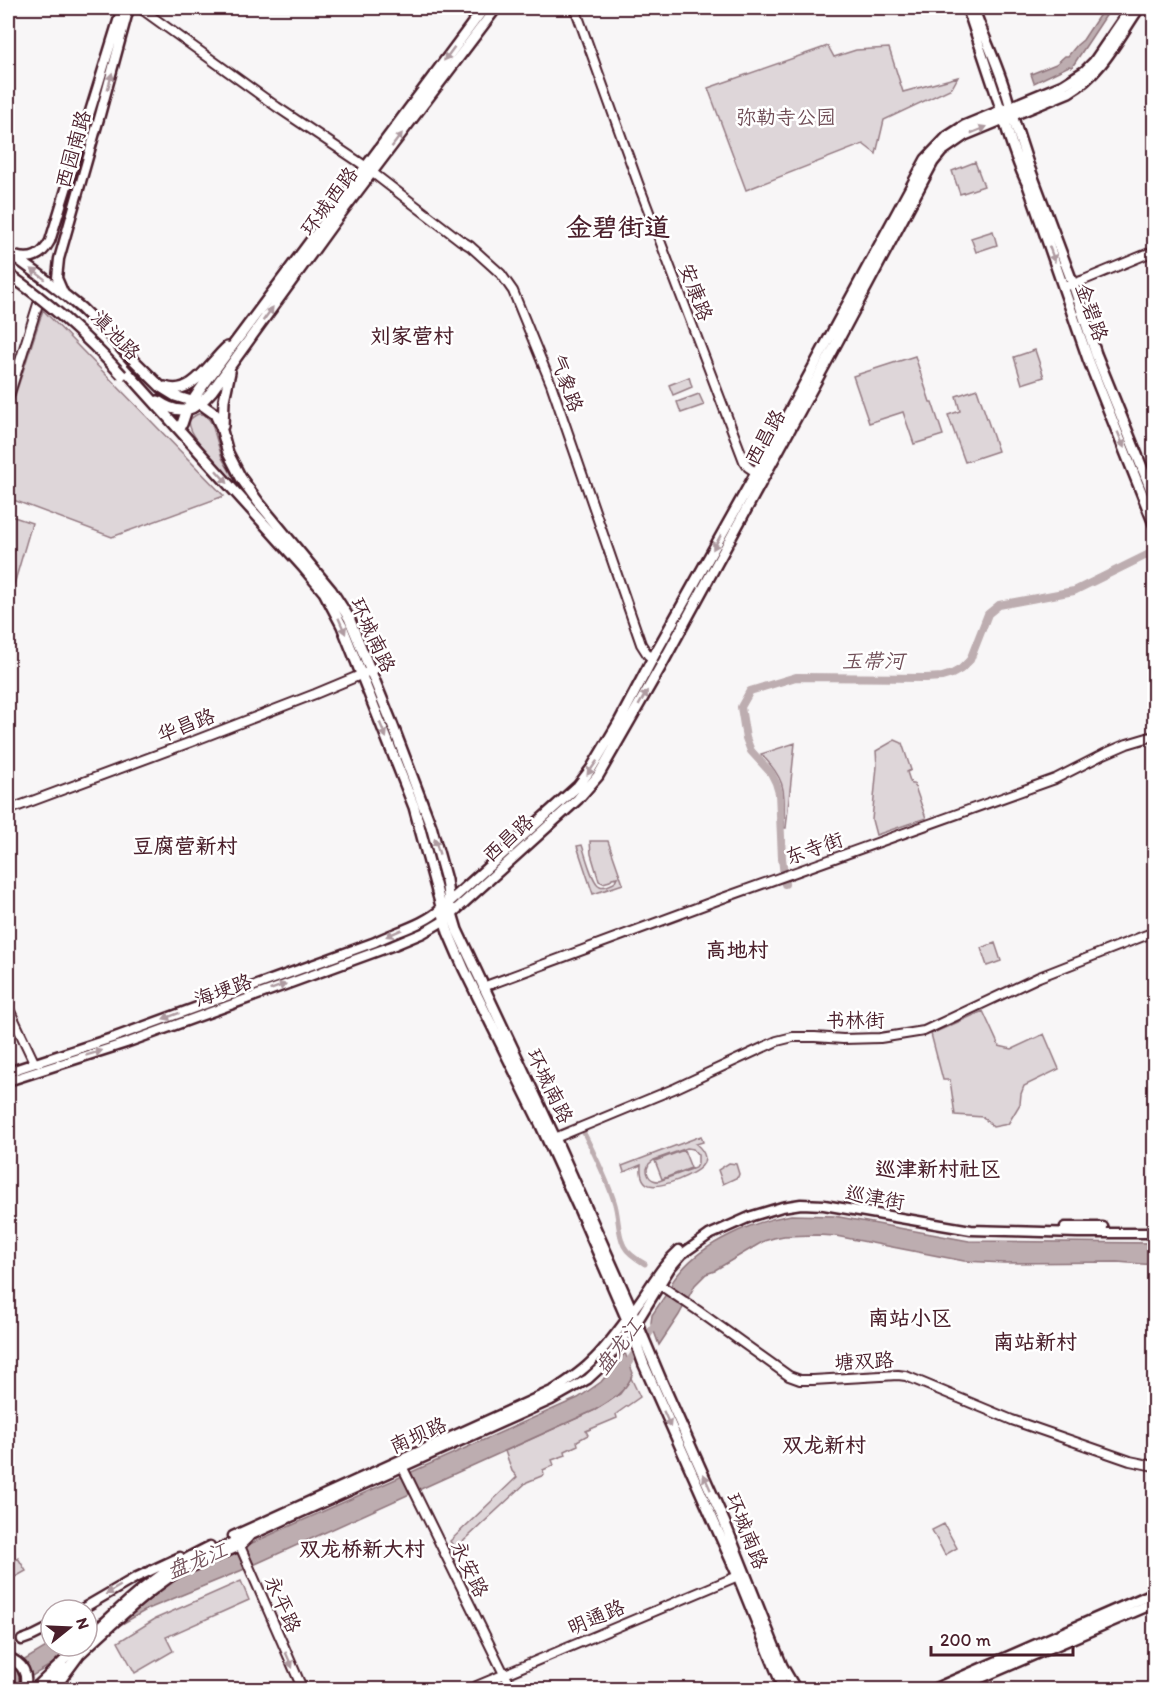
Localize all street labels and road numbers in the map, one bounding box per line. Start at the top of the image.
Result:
street label: 西园南路 [50,106,96,191]
street label: 环城西路 [295,161,363,240]
street label: 安康路 [674,260,718,325]
street label: 金碧路 [1071,280,1113,345]
street label: 滇池路 [87,305,146,366]
street label: 气象路 [545,351,589,416]
street label: 西昌路 [740,404,791,469]
street label: 环城南路 [345,594,401,677]
street label: 华昌路 [154,703,219,747]
street label: 西昌路 [478,808,539,867]
street label: 东寺街 [782,827,846,869]
street label: 海埂路 [191,968,256,1012]
street label: 书林街 [825,1008,885,1032]
street label: 环城南路 [522,1045,579,1128]
street label: 巡津街 [843,1180,907,1214]
street label: 塘双路 [833,1347,896,1375]
street label: 南坝路 [386,1411,451,1458]
street label: 环城南路 [721,1489,773,1574]
street label: 永安路 [446,1537,494,1602]
street label: 永平路 [260,1572,307,1637]
street label: 明通路 [564,1594,629,1640]

